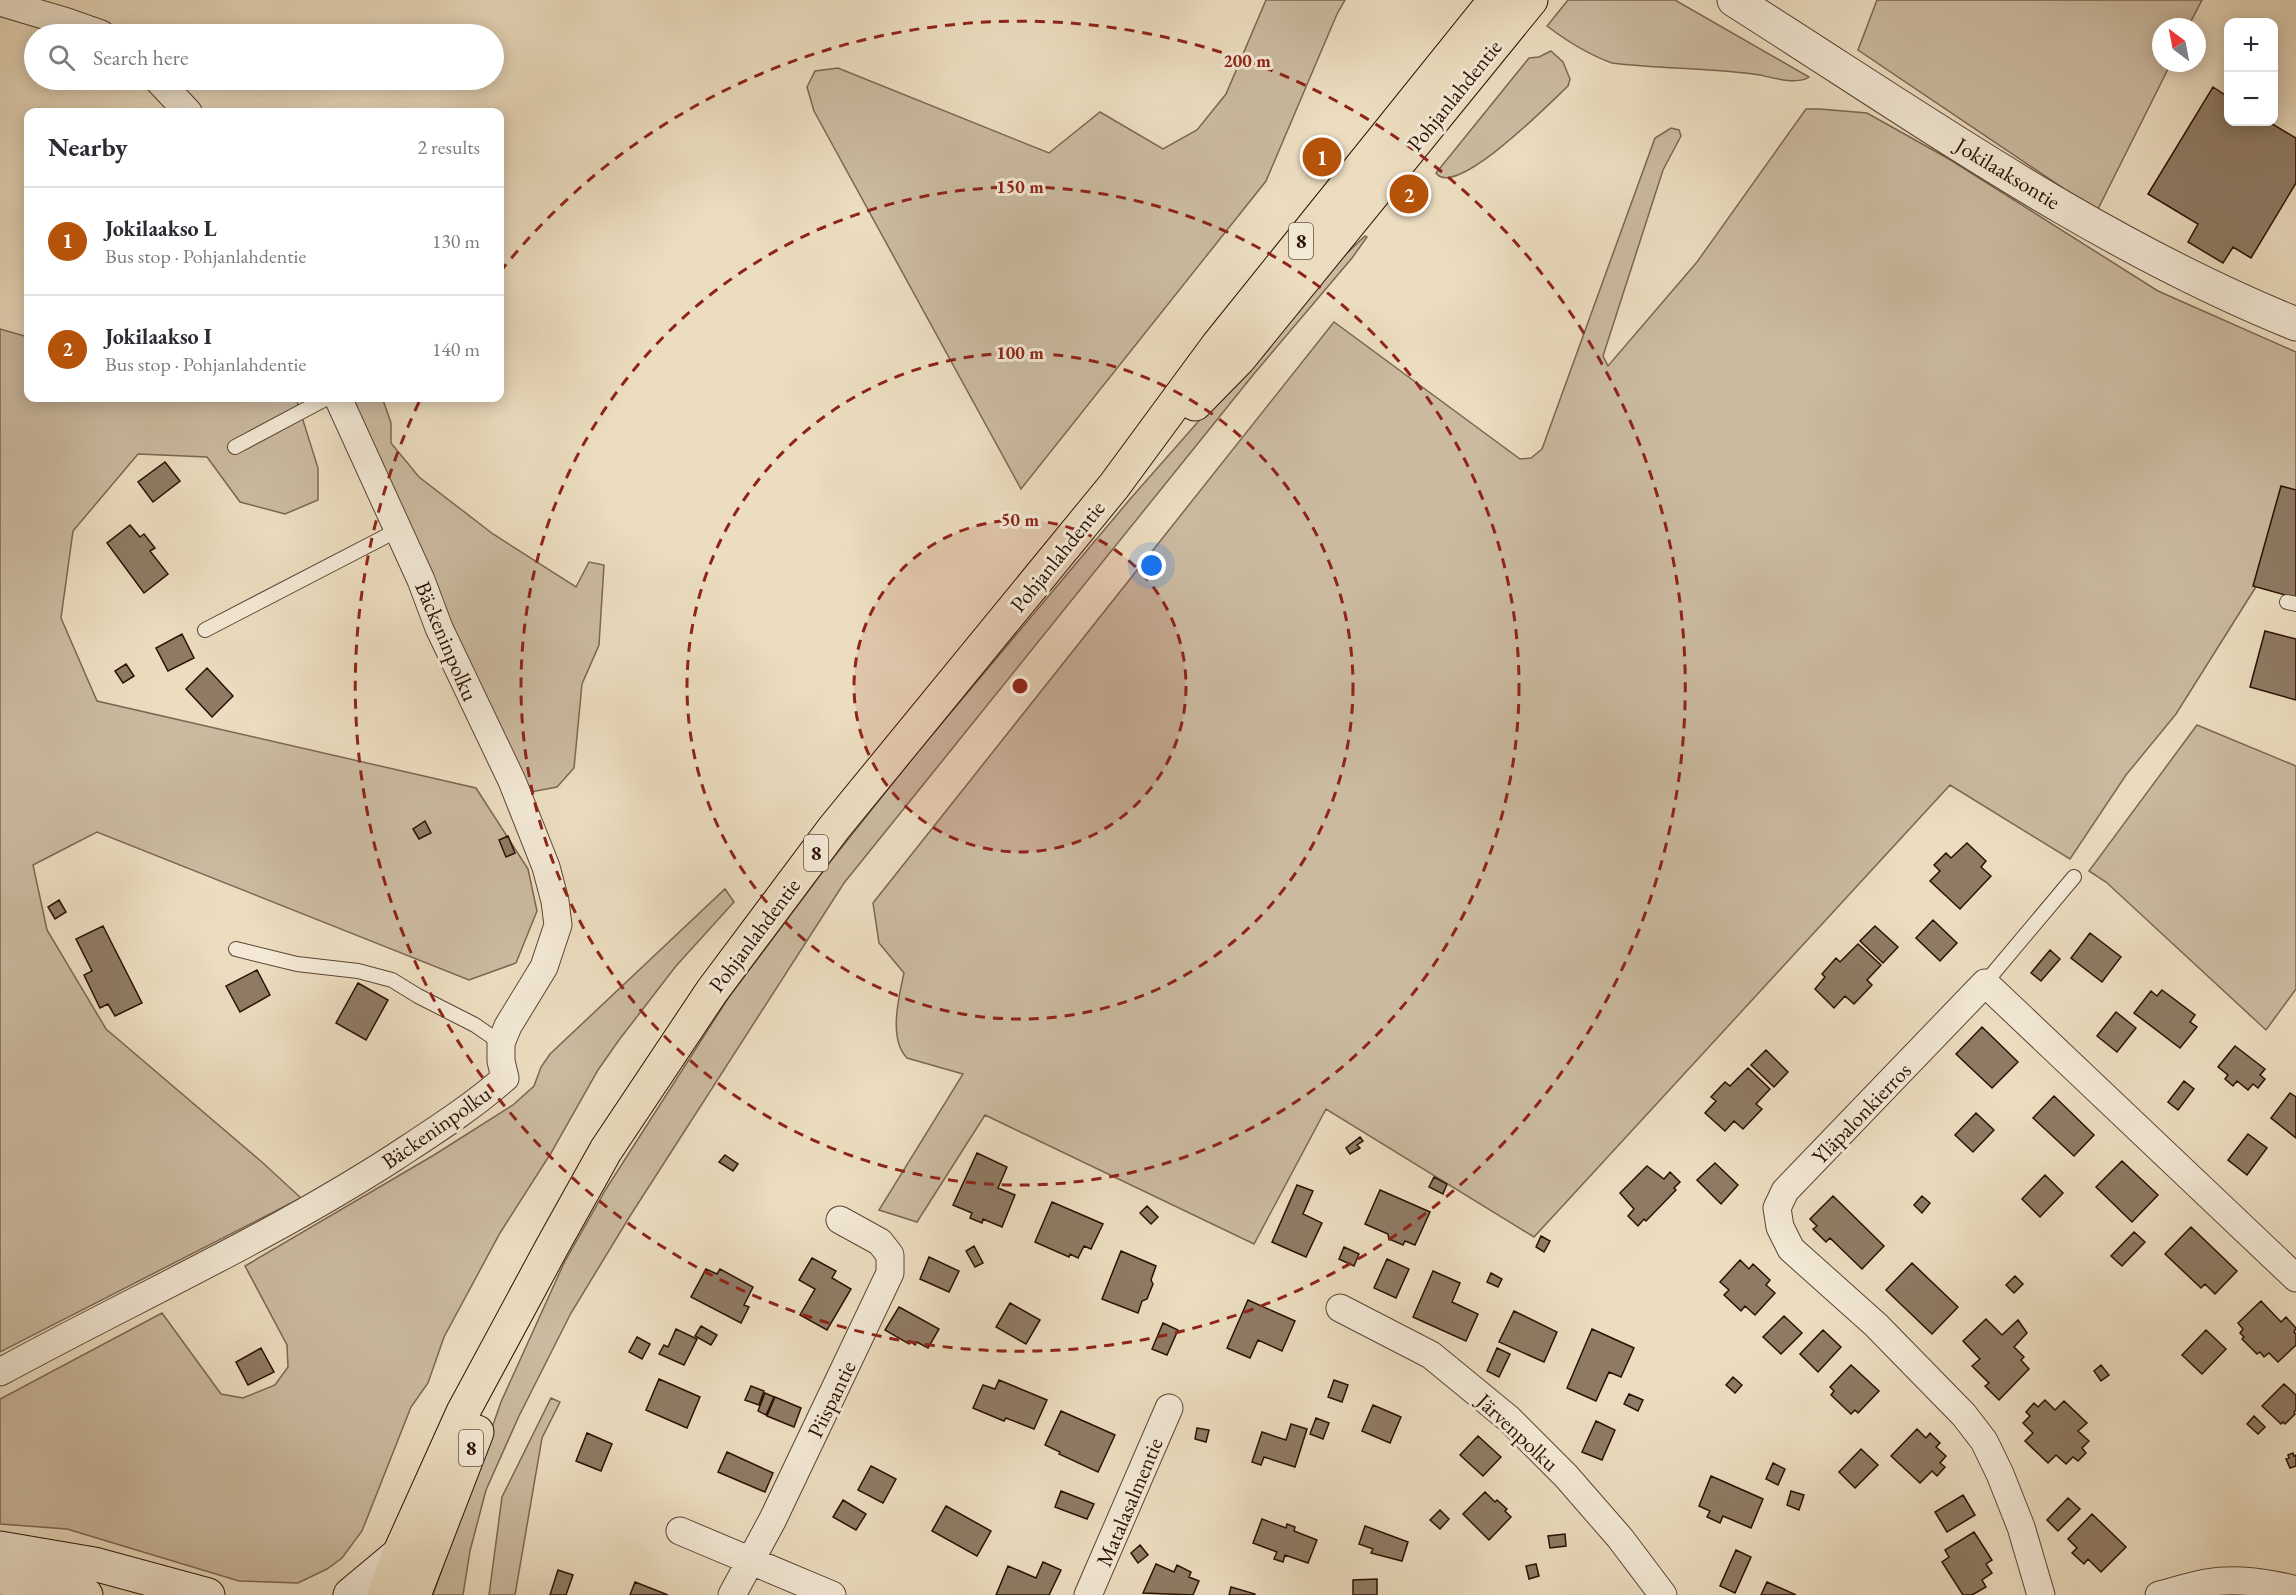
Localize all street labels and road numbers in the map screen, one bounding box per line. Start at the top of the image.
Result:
street label: Pohjanlahdentie [1400,33,1509,157]
street label: Jokilaaksontie [1948,130,2066,216]
road number: 8 [1289,223,1313,259]
street label: Pohjanlahdentie [1003,494,1112,618]
street label: Bäckeninpolku [408,577,485,706]
road number: 8 [804,835,828,871]
street label: Pohjanlahdentie [702,872,807,998]
street label: Yläpalonkierros [1805,1056,1917,1171]
street label: Bäckeninpolku [376,1079,497,1176]
street label: Piispantie [800,1356,863,1443]
street label: Järvenpolku [1469,1386,1565,1478]
road number: 8 [459,1430,483,1466]
street label: Matalasalmentie [1089,1433,1170,1571]

